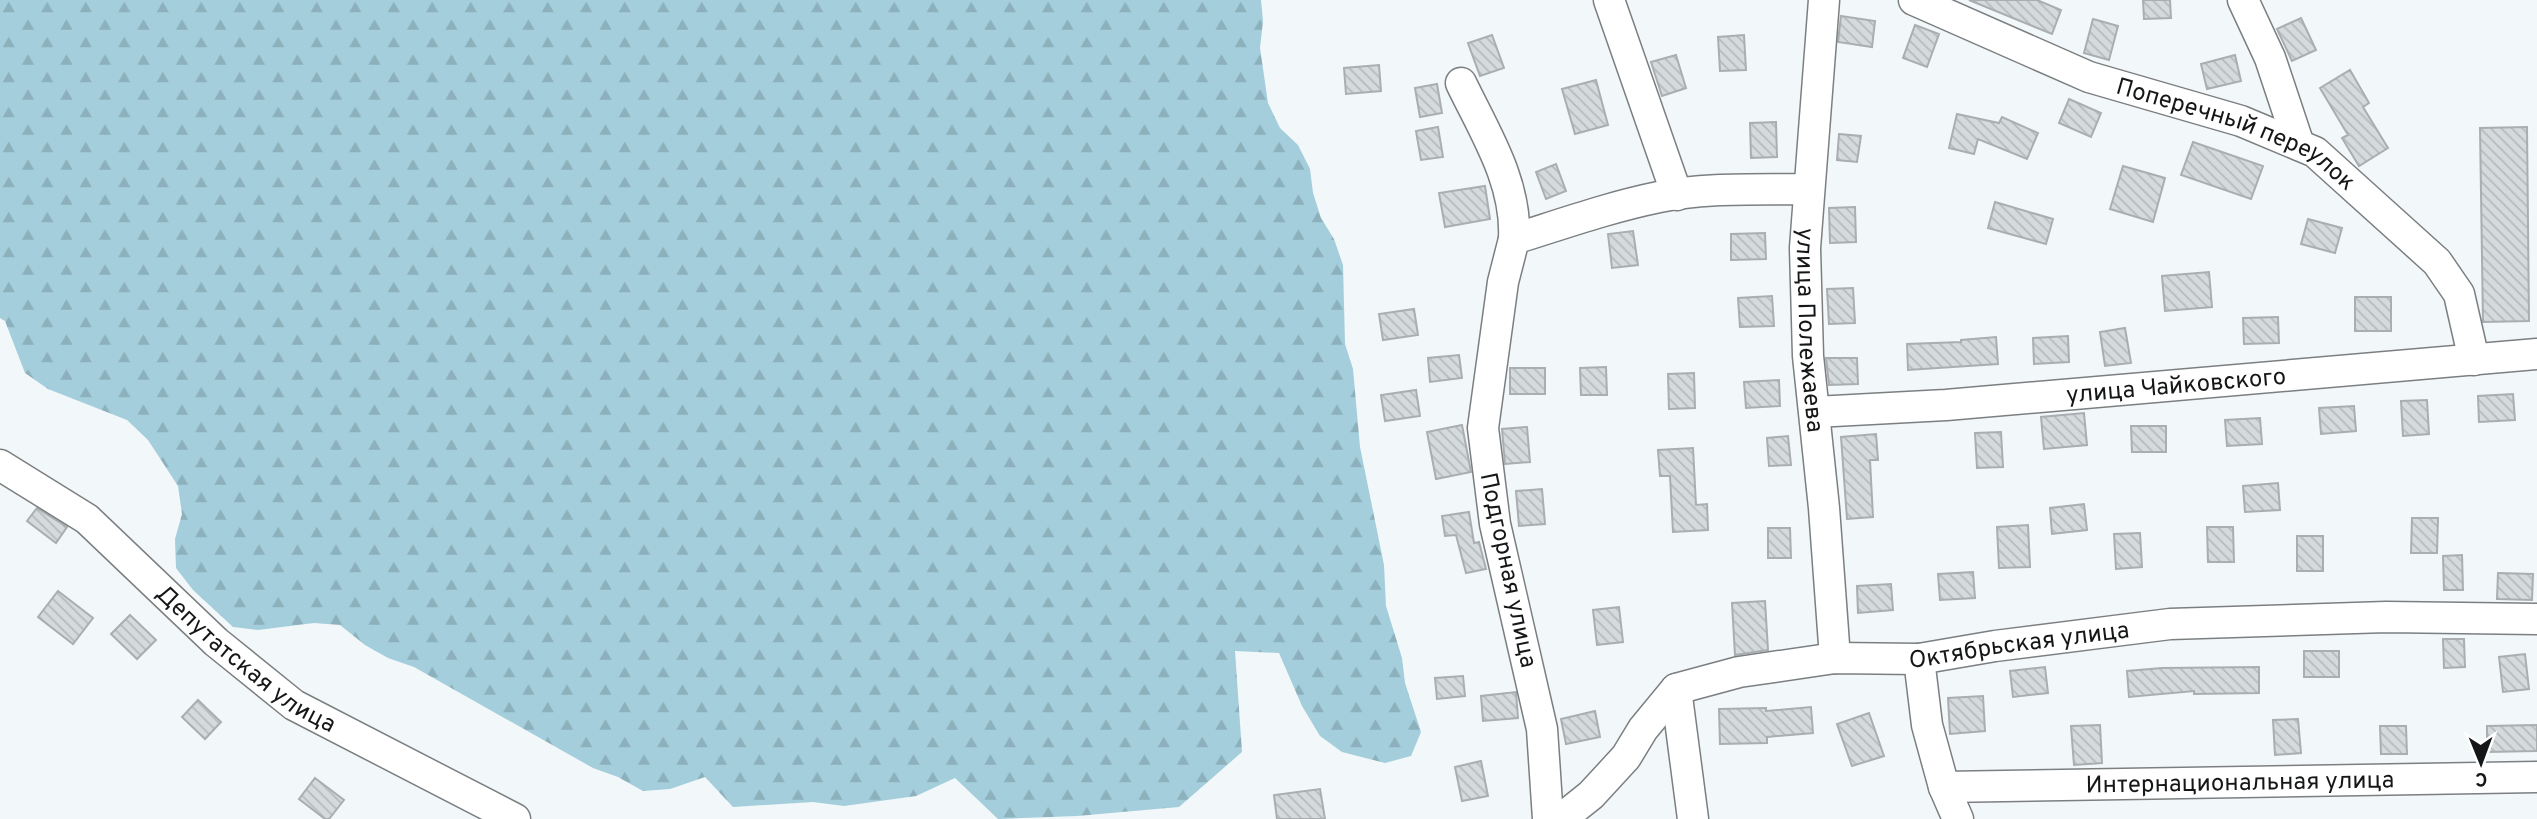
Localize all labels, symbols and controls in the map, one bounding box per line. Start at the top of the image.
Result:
street label: Поперечный переулок [2112,73,2361,198]
street label: улица Полежаева [1788,227,1829,434]
street label: улица Чайковского [2065,363,2287,412]
street label: Подгорная улица [1472,470,1542,671]
street label: Депутатская улица [149,580,340,741]
street label: Октябрьская улица [1909,616,2131,676]
north arrow [2446,728,2516,798]
street label: Интернациональная улица [2085,766,2395,802]
text: С [2475,766,2488,790]

